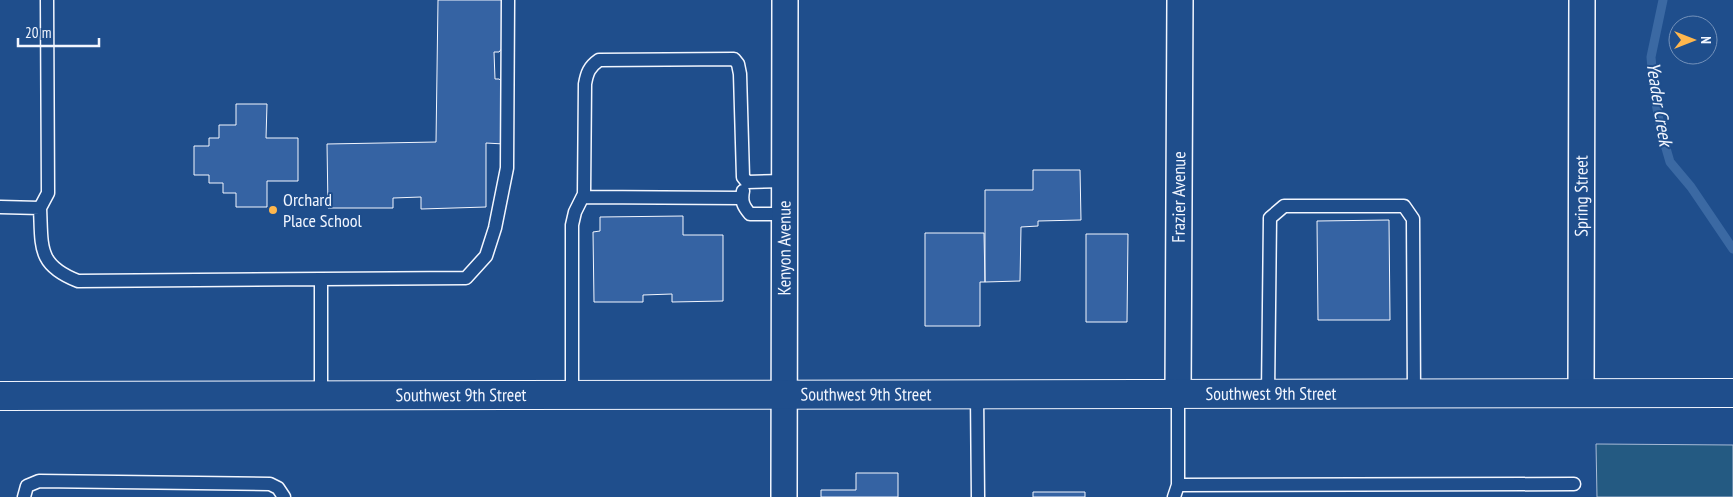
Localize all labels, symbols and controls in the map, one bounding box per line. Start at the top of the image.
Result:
scale bar [18,15,99,47]
north arrow [1668,15,1718,65]
text: 20 m [25,23,51,42]
text: N [1697,36,1715,44]
water label: Yeader Creek [1642,60,1679,150]
street label: Frazier Avenue [1167,151,1190,243]
street label: Spring Street [1569,155,1593,237]
place label: Orchard Place School [283,188,362,232]
street label: Kenyon Avenue [772,201,796,295]
marker: Orchard Place School [267,204,279,216]
street label: Southwest 9th Street [800,382,932,406]
street label: Southwest 9th Street [1205,382,1337,405]
street label: Southwest 9th Street [395,383,527,406]

